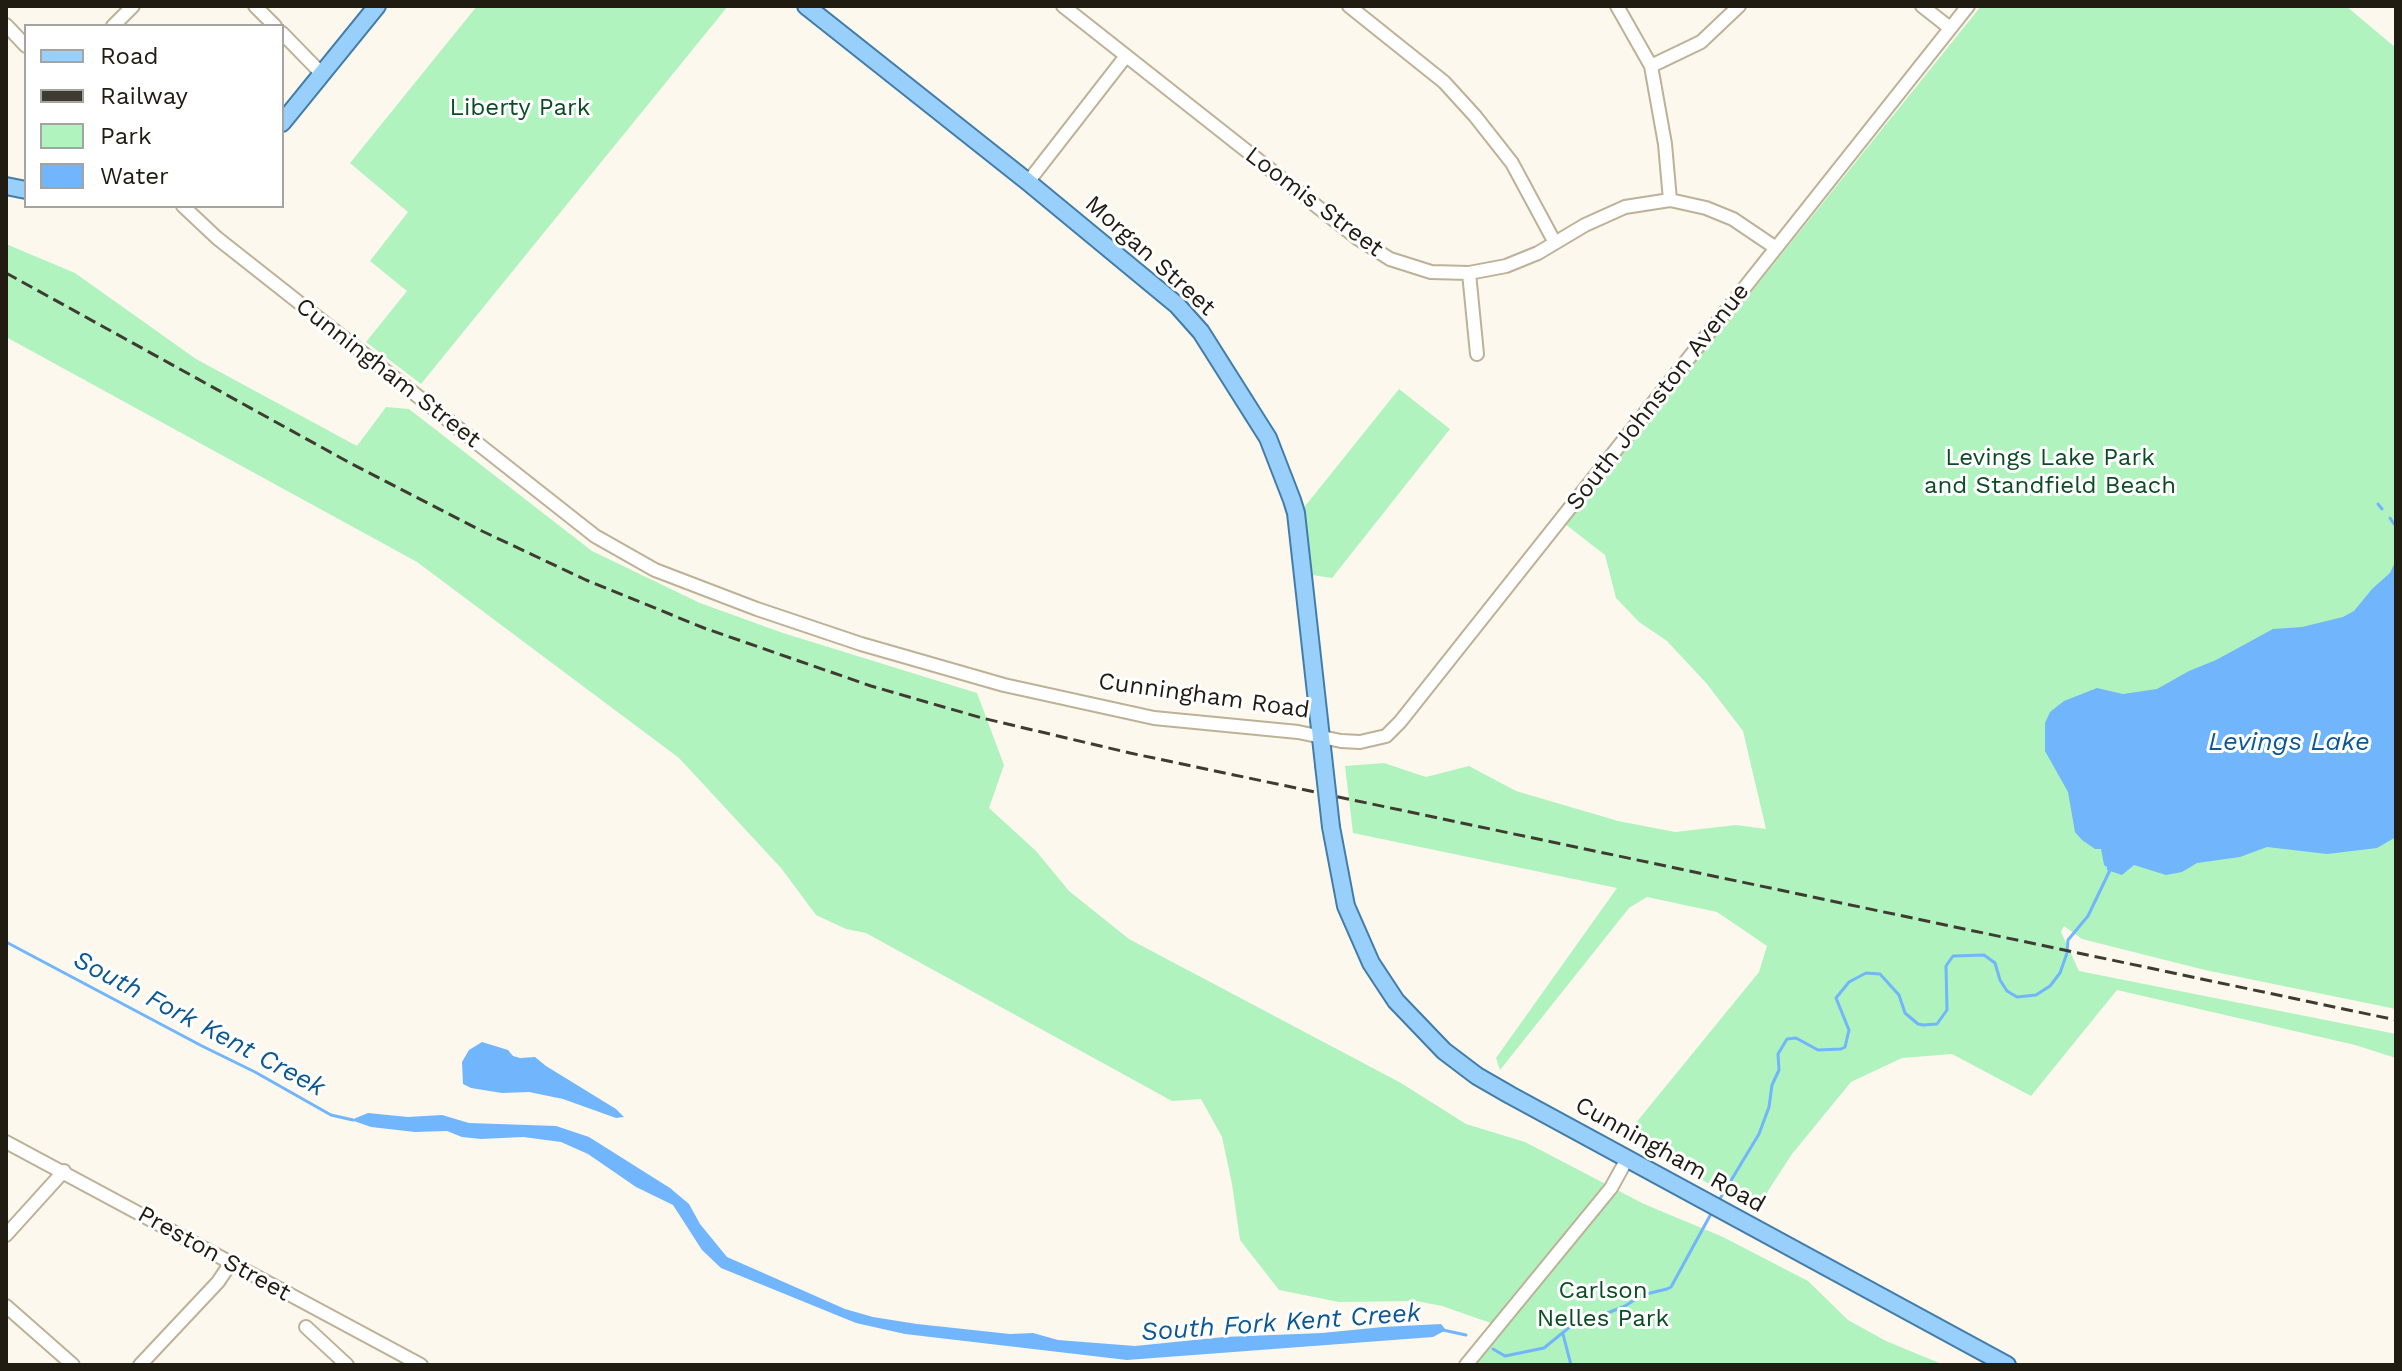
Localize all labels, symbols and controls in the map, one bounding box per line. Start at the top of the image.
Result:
legend [24,24,284,208]
text: Road [100,42,159,70]
text: Railway [100,82,188,110]
park label: Liberty Park [450,94,590,122]
text: Park [100,122,152,150]
street label: Loomis Street [1239,141,1389,263]
text: Water [100,162,169,190]
street label: Morgan Street [1079,190,1221,322]
street label: South Johnston Avenue [1560,278,1756,516]
street label: Cunningham Street [290,292,486,454]
park label: Levings Lake Park and Standfield Beach [1924,444,2176,500]
street label: Cunningham Road [1096,667,1312,725]
water label: Levings Lake [2208,726,2370,758]
water label: South Fork Kent Creek [68,944,330,1104]
street label: Cunningham Road [1570,1091,1770,1219]
street label: Preston Street [133,1200,295,1308]
park label: Carlson Nelles Park [1537,1277,1669,1333]
water label: South Fork Kent Creek [1140,1298,1422,1348]

